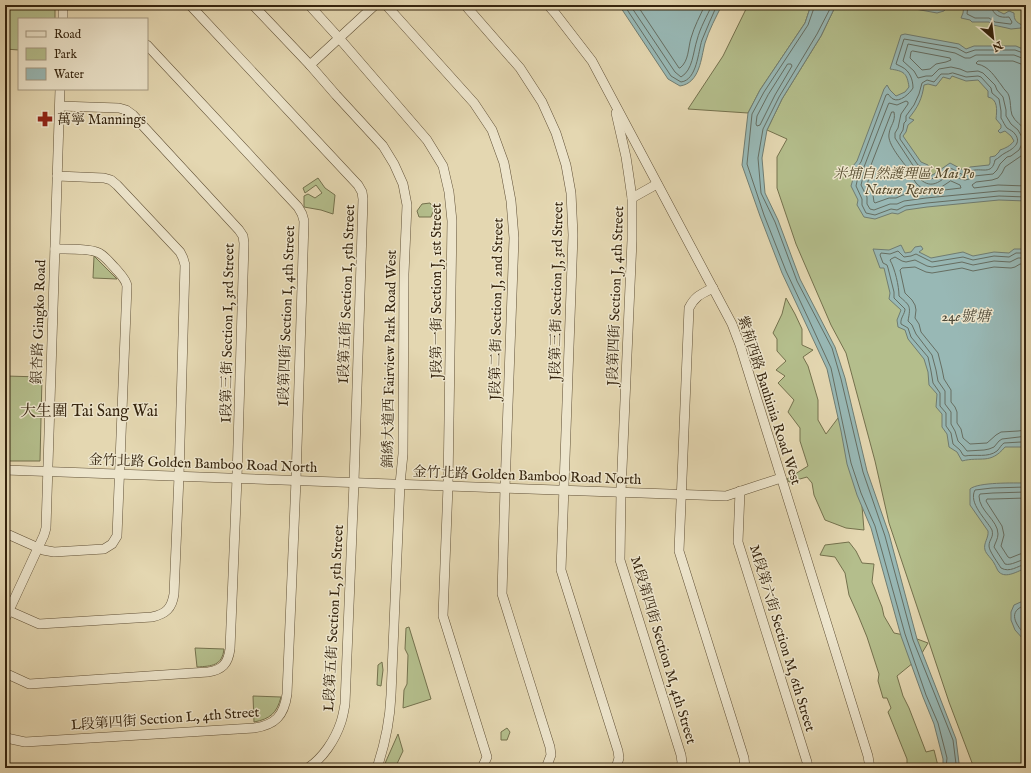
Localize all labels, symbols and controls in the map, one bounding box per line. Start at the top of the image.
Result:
legend [18,18,148,90]
north arrow [973,18,1013,58]
text: Road [54,27,82,42]
text: N [989,37,1006,55]
text: Park [54,47,77,62]
text: Water [54,67,85,82]
pharmacy icon: 萬寧 Mannings [36,110,54,128]
place label: 萬寧 Mannings [57,111,146,129]
park label: 米埔自然護理區 Mai Po Nature Reserve [833,165,975,199]
street label: J段第三街 Section J, 3rd Street [546,201,568,382]
street label: J段第一街 Section J, 1st Street [428,203,446,381]
street label: I段第五街 Section I, 5th Street [335,204,359,384]
street label: J段第四街 Section J, 4th Street [604,206,628,388]
street label: J段第二街 Section J, 2nd Street [486,218,508,402]
street label: I段第四街 Section I, 4th Street [275,225,299,407]
street label: I段第三街 Section I, 3rd Street [217,243,239,423]
street label: 錦綉大道西 Fairview Park Road West [379,249,401,468]
street label: 銀杏路 Gingko Road [28,259,50,385]
water label: 24e號塘 [941,307,993,326]
street label: 紫荊西路 Bauhinia Road West [733,314,805,487]
district label: 大生圍 Tai Sang Wai [20,402,158,422]
street label: 金竹北路 Golden Bamboo Road North [88,451,318,477]
street label: 金竹北路 Golden Bamboo Road North [412,463,642,489]
street label: L段第五街 Section L, 5th Street [320,524,348,712]
street label: M段第六街 Section M, 6th Street [745,543,819,734]
street label: M段第四街 Section M, 4th Street [626,554,700,746]
street label: L段第四街 Section L, 4th Street [70,703,260,735]

